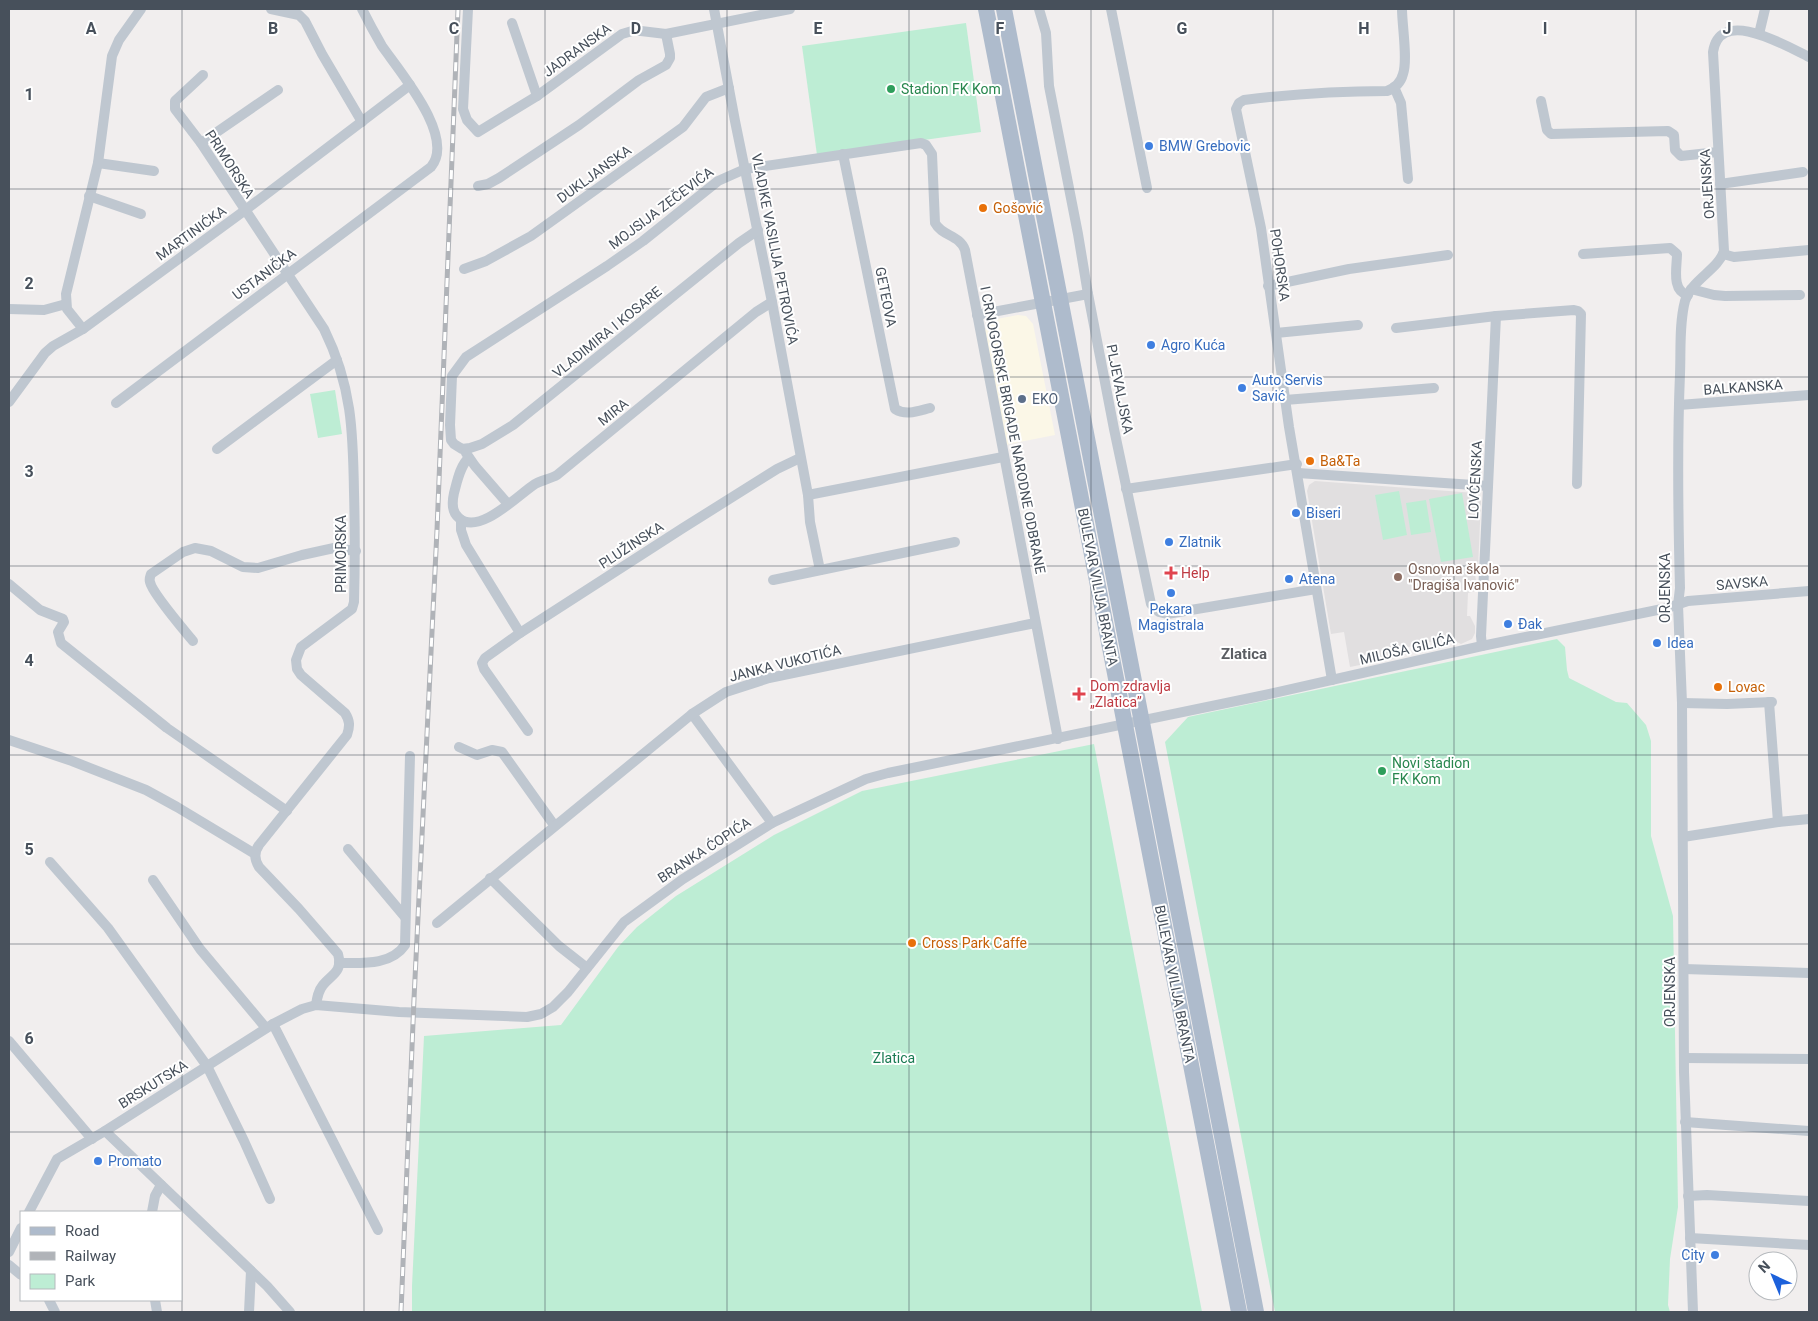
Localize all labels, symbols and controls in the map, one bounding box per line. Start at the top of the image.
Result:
text: A [86,19,97,38]
text: B [268,19,278,38]
text: C [449,19,459,38]
text: D [631,19,641,38]
text: E [814,19,823,38]
text: F [996,19,1005,38]
text: G [1177,19,1188,38]
text: H [1358,19,1370,38]
text: I [1543,19,1547,38]
text: J [1723,19,1731,38]
street label: JADRANSKA [540,20,614,80]
place label: Stadion FK Kom [901,81,1001,97]
marker: Stadion FK Kom [885,83,897,95]
text: 1 [24,85,34,104]
street label: PRIMORSKA [202,127,258,201]
place label: BMW Grebovic [1159,138,1251,154]
marker: BMW Grebovic [1143,140,1155,152]
street label: DUKLJANSKA [554,142,634,206]
street label: ORJENSKA [1697,148,1717,220]
street label: VLADIKE VASILIJA PETROVIĆA [749,152,802,346]
street label: MOJSIJA ZEČEVIĆA [605,163,716,252]
place label: Gošović [993,200,1043,216]
street label: MARTINIĆKA [152,201,229,264]
marker: Gošović [977,202,989,214]
street label: POHORSKA [1267,228,1293,302]
street label: USTANIČKA [229,244,299,303]
street label: GETEOVA [872,266,900,328]
text: 2 [24,274,34,293]
street label: VLADIMIRA I KOSARE [549,283,665,381]
street label: I CRNOGORSKE BRIGADE NARODNE ODBRANE [977,285,1049,575]
place label: Agro Kuća [1161,337,1225,353]
marker: Agro Kuća [1145,339,1157,351]
street label: PLJEVALJSKA [1103,343,1137,435]
place label: Auto Servis Savić [1252,372,1323,404]
street label: BALKANSKA [1703,376,1783,398]
marker: Auto Servis Savić [1236,382,1248,394]
place label: EKO [1032,391,1058,407]
marker: EKO [1016,393,1028,405]
street label: MIRA [595,395,631,429]
street label: LOVĆENSKA [1464,440,1485,520]
place label: Ba&Ta [1320,453,1360,469]
marker: Ba&Ta [1304,455,1316,467]
text: 3 [24,462,34,481]
place label: Biseri [1306,505,1341,521]
street label: BULEVAR VILIJA BRANTA [1075,507,1121,667]
marker: Biseri [1290,507,1302,519]
street label: PRIMORSKA [333,515,349,593]
street label: PLUŽINSKA [595,517,666,572]
place label: Zlatnik [1179,534,1222,550]
marker: Zlatnik [1163,536,1175,548]
street label: ORJENSKA [1657,553,1673,623]
place label: Osnovna škola "Dragiša Ivanović" [1408,561,1519,593]
place label: Help [1181,565,1210,581]
marker: Help [1165,567,1177,579]
place label: Atena [1299,571,1335,587]
marker: Osnovna škola "Dragiša Ivanović" [1392,571,1404,583]
marker: Atena [1283,573,1295,585]
street label: SAVSKA [1715,573,1769,593]
marker: Pekara Magistrala [1165,587,1177,599]
place label: Pekara Magistrala [1138,601,1204,633]
place label: Đak [1518,616,1543,632]
marker: Đak [1502,618,1514,630]
street label: MILOŠA GILIĆA [1358,629,1456,668]
place label: Idea [1667,635,1694,651]
marker: Idea [1651,637,1663,649]
street label: JANKA VUKOTIĆA [727,640,842,685]
district label: Zlatica [1221,645,1267,663]
text: 4 [24,651,34,670]
place label: Dom zdravlja „Zlatica” [1090,678,1171,710]
place label: Lovac [1728,679,1765,695]
marker: Lovac [1712,681,1724,693]
marker: Dom zdravlja „Zlatica” [1072,687,1086,701]
place label: Novi stadion FK Kom [1392,755,1470,787]
marker: Novi stadion FK Kom [1376,765,1388,777]
street label: BRANKA ĆOPIĆA [654,813,753,886]
text: 5 [24,840,34,859]
street label: BULEVAR VILIJA BRANTA [1152,904,1198,1064]
place label: Cross Park Caffe [922,935,1027,951]
marker: Cross Park Caffe [906,937,918,949]
street label: ORJENSKA [1662,957,1678,1027]
text: 6 [24,1029,34,1048]
park label: Zlatica [873,1050,915,1066]
street label: BRSKUTSKA [116,1057,190,1111]
place label: Promato [108,1153,162,1169]
marker: Promato [92,1155,104,1167]
legend [20,1211,182,1301]
text: Road [65,1222,99,1240]
text: Railway [65,1247,116,1265]
place label: City [1681,1247,1705,1263]
marker: City [1709,1249,1721,1261]
north arrow [1748,1251,1798,1301]
text: N [1755,1257,1773,1276]
text: Park [65,1272,96,1290]

